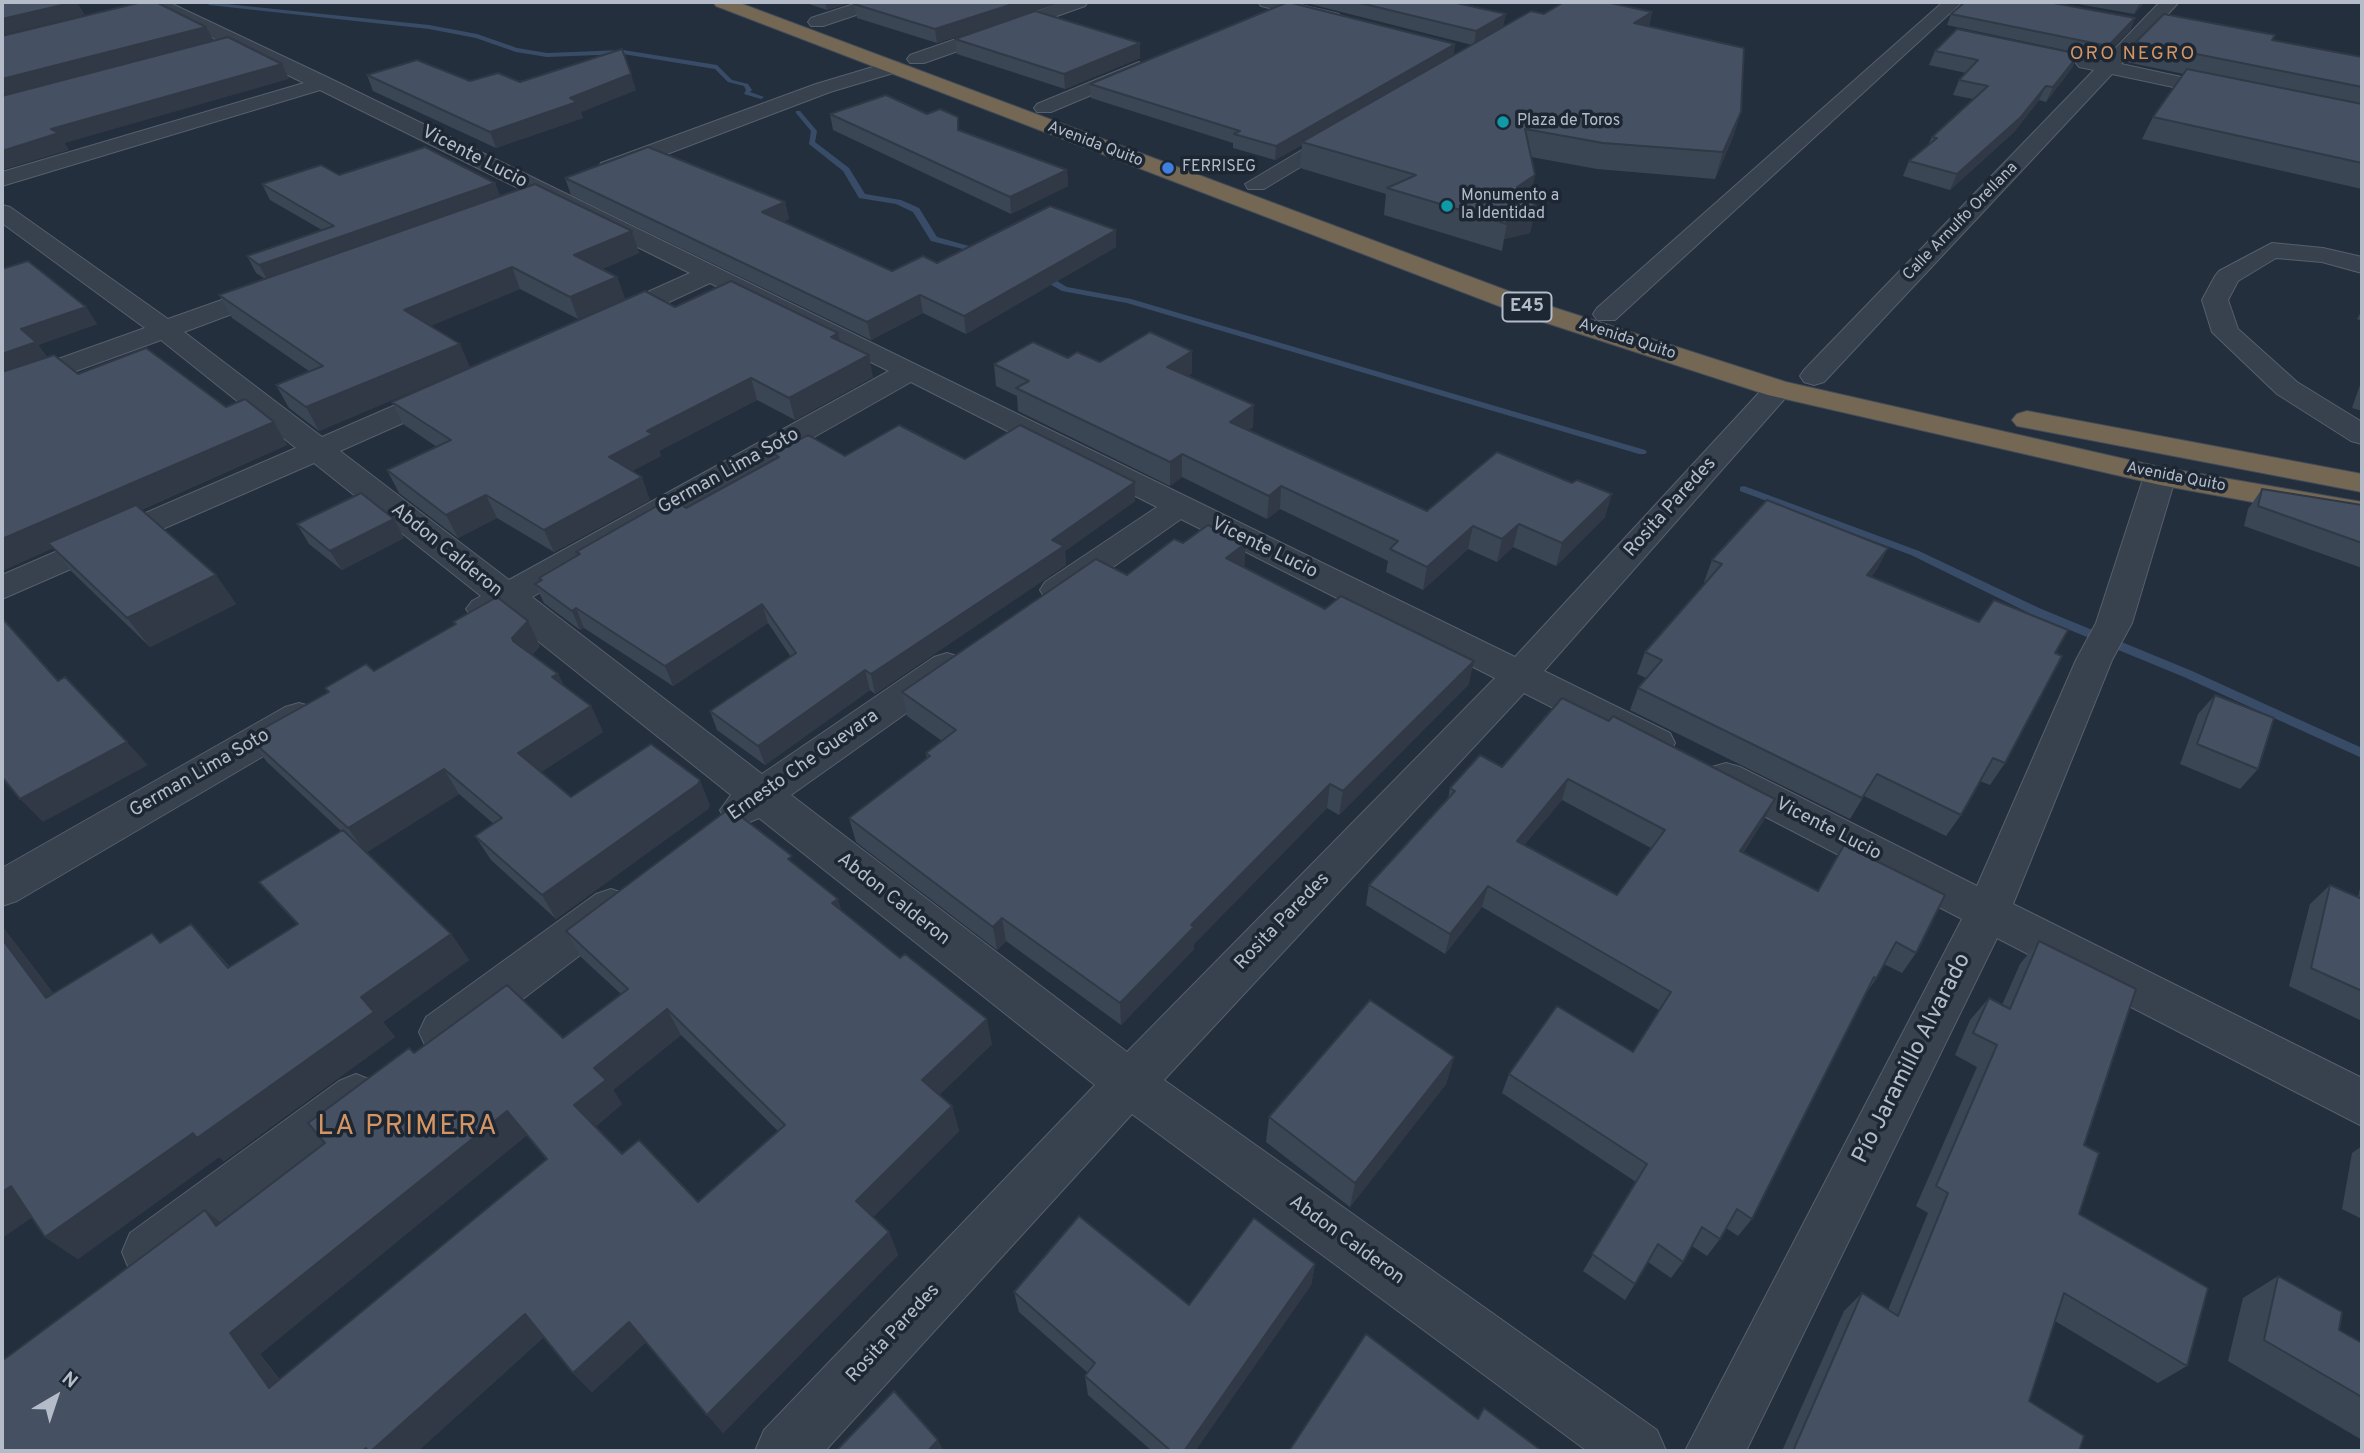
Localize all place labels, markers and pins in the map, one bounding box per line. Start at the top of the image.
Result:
place label: Plaza de Toros [1517,112,1620,132]
marker: Plaza de Toros [1495,114,1511,130]
place label: FERRISEG [1182,158,1256,178]
marker: FERRISEG [1160,160,1176,176]
place label: Monumento a la Identidad [1461,187,1559,225]
marker: Monumento a la Identidad [1439,198,1455,214]

